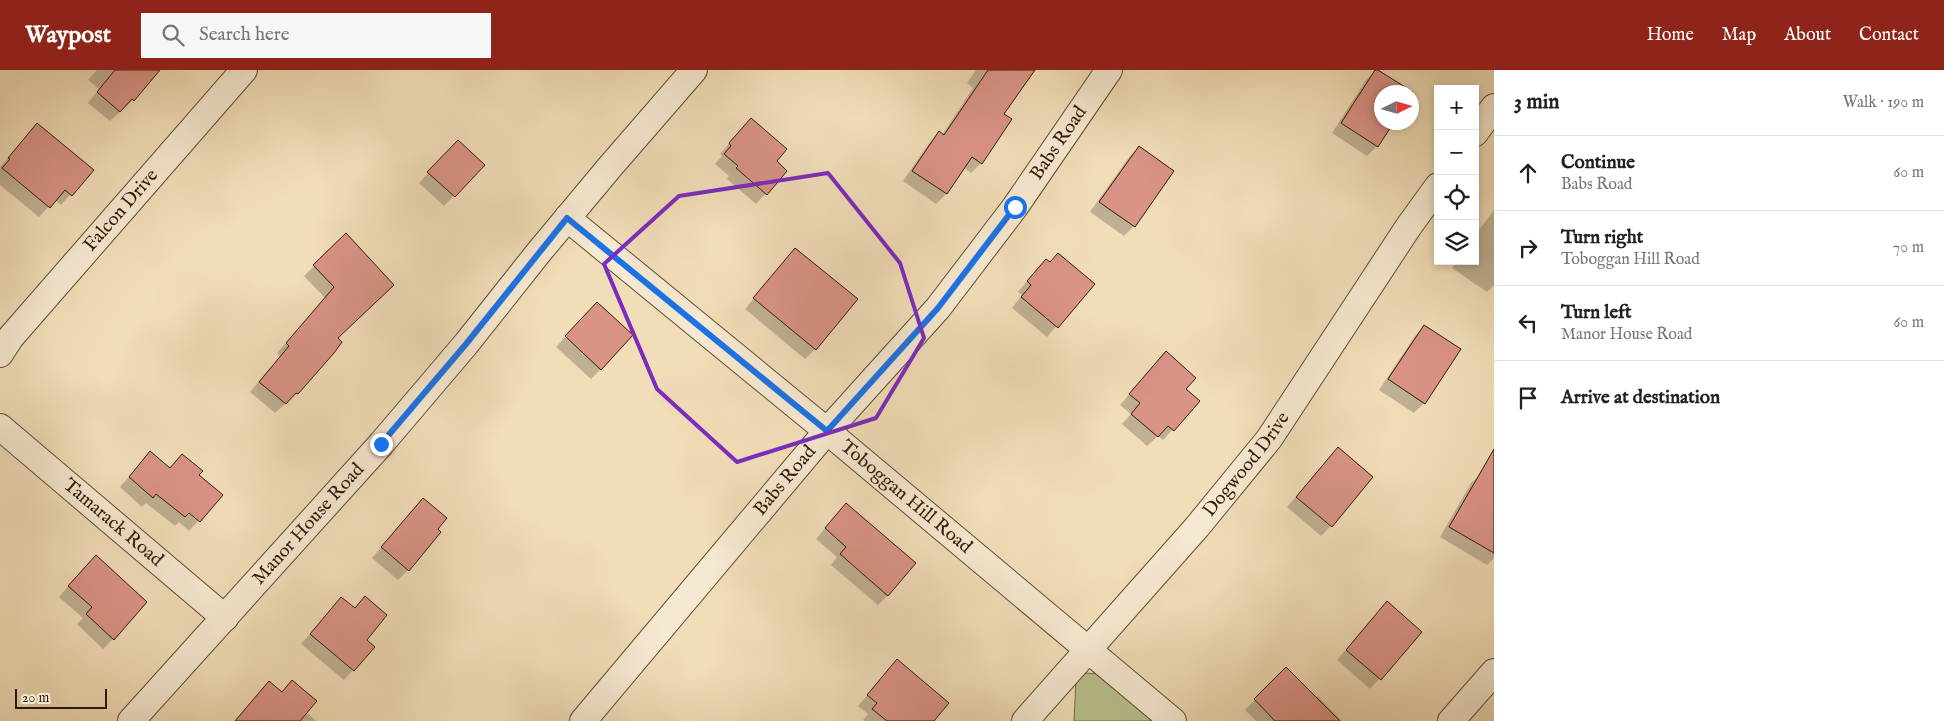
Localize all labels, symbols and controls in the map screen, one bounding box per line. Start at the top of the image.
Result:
search box [141,13,491,58]
text: Waypost [25,20,111,51]
icon: search [159,21,187,49]
text: Search here [199,23,290,47]
text: Home [1647,24,1694,47]
text: Map [1722,24,1756,47]
text: About [1784,24,1831,47]
text: Contact [1859,24,1919,47]
north arrow [1374,85,1419,130]
map controls [1434,85,1479,265]
button: + [1434,85,1479,130]
text: 3 min [1514,89,1559,116]
text: Walk · 190 m [1843,93,1924,113]
street label: Babs Road [1025,101,1093,185]
button: − [1434,130,1479,175]
text: Continue [1561,151,1635,175]
icon: ahead [1514,159,1542,187]
text: 60 m [1894,163,1924,183]
street label: Falcon Drive [79,164,164,257]
button: locate [1434,175,1479,220]
text: Babs Road [1561,175,1632,195]
route start [1004,196,1027,219]
button: layers [1434,220,1479,265]
text: Turn right [1561,226,1643,250]
icon: right [1514,234,1542,262]
text: 70 m [1893,238,1924,258]
text: Toboggan Hill Road [1561,250,1700,270]
text: Turn left [1561,301,1632,325]
icon: left [1514,309,1542,337]
text: 60 m [1894,313,1924,333]
text: Manor House Road [1561,325,1692,345]
icon: arrive [1514,384,1542,412]
text: Arrive at destination [1561,386,1720,410]
street label: Dogwood Drive [1198,407,1296,522]
route end [370,433,393,456]
street label: Toboggan Hill Road [835,435,977,560]
street label: Babs Road [749,440,822,521]
street label: Manor House Road [247,458,370,590]
street label: Tamarack Road [58,473,169,573]
scale bar [15,686,108,709]
text: 20 m [22,689,49,707]

